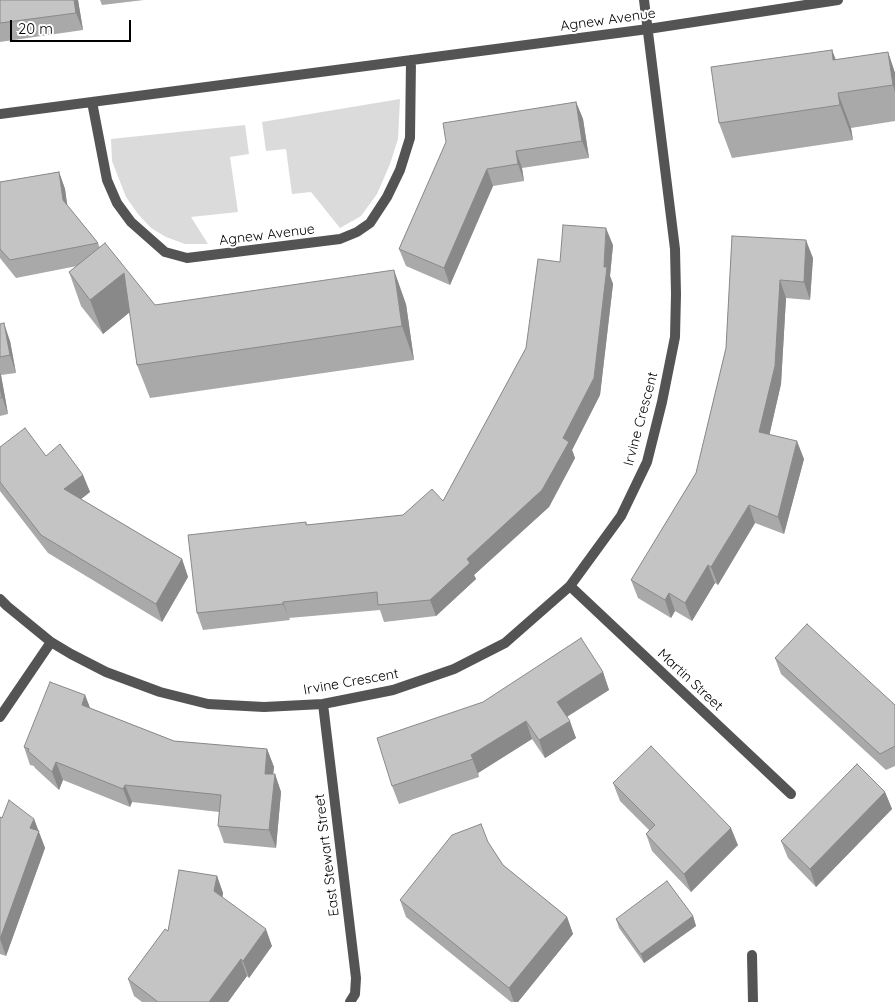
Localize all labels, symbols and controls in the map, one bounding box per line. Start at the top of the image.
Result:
street label: Agnew Avenue [559,5,657,35]
scale bar [12,10,134,42]
text: 20 m [18,19,53,38]
street label: Agnew Avenue [218,221,316,249]
street label: Irvine Crescent [620,370,662,468]
street label: Martin Street [654,645,726,715]
street label: Irvine Crescent [302,665,400,699]
street label: East Stewart Street [311,793,343,917]

